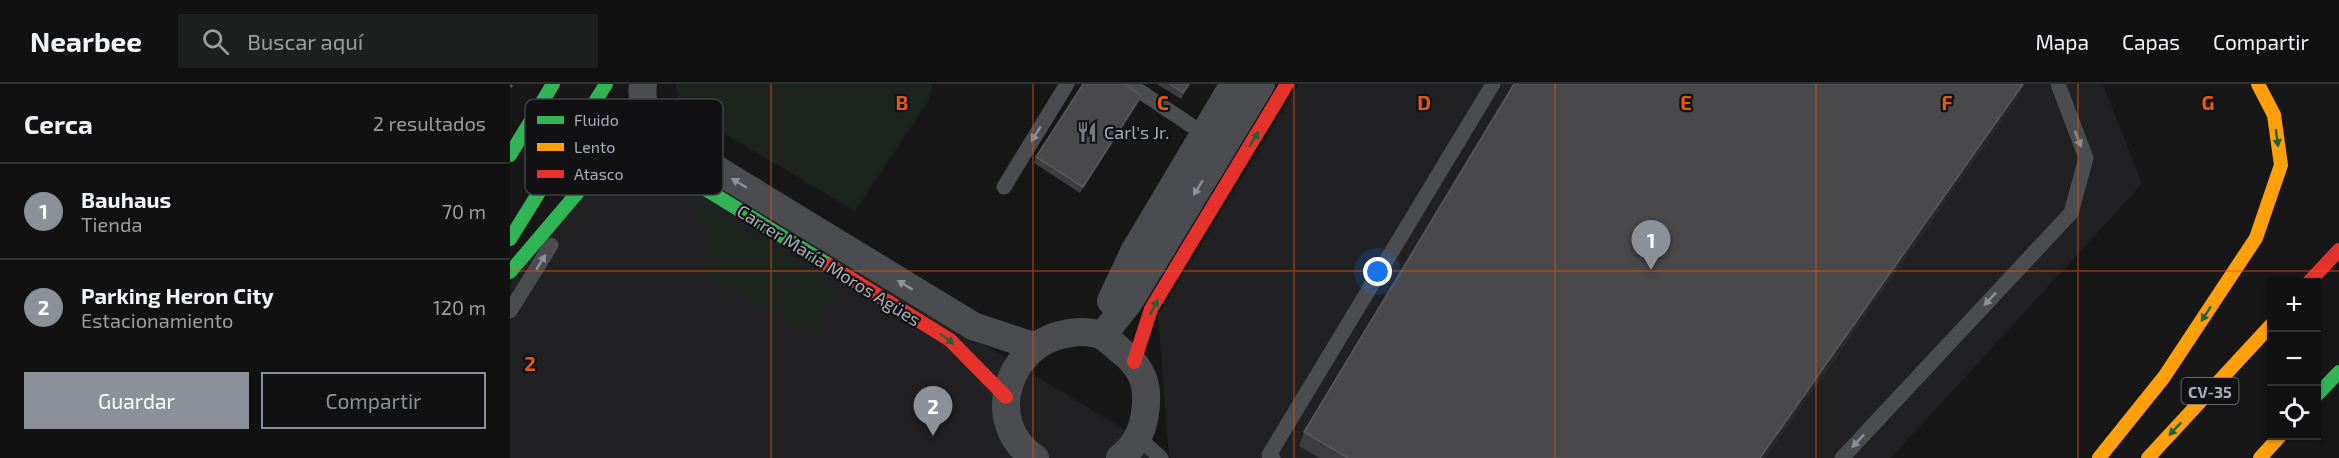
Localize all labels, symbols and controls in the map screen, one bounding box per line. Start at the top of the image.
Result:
search box [178,14,598,68]
text: Nearbee [30,24,142,58]
icon: search [199,25,232,58]
text: Buscar aquí [247,28,363,54]
text: Mapa [2035,29,2089,54]
text: Capas [2122,29,2180,54]
text: Compartir [2213,29,2309,54]
text: B [896,90,908,114]
text: C [1157,90,1169,114]
text: D [1417,90,1431,114]
text: E [1680,90,1692,114]
text: F [1941,90,1953,114]
text: G [2202,90,2214,114]
legend [525,99,723,195]
text: Cerca [24,108,93,139]
text: Fluido [574,110,619,129]
text: 2 resultados [373,111,486,135]
restaurant icon: Carl's Jr. [1075,120,1099,144]
place label: Carl's Jr. [1104,121,1169,143]
one-way arrow [1030,126,1041,142]
one-way arrow [2273,129,2282,148]
one-way arrow [1249,130,1259,147]
one-way arrow [2074,130,2084,148]
text: Lento [574,137,615,156]
text: Atasco [574,164,624,183]
one-way arrow [731,178,747,189]
one-way arrow [1193,180,1204,196]
text: Bauhaus [81,186,171,212]
text: 1 [39,199,48,223]
text: 70 m [442,199,486,223]
street label: Carrer María Moros Agües [733,199,925,331]
text: Tienda [81,212,142,236]
pin: 1 [1632,220,1670,270]
one-way arrow [535,254,546,270]
your location [1363,257,1392,286]
map controls [2267,278,2321,440]
button: + [2267,278,2321,332]
one-way arrow [897,279,913,290]
text: Parking Heron City [81,282,274,308]
one-way arrow [1984,291,1998,305]
text: 2 [38,295,49,319]
text: 120 m [433,295,486,319]
one-way arrow [1149,298,1159,315]
one-way arrow [2201,306,2212,322]
text: Estacionamiento [81,308,233,332]
button: − [2267,332,2321,386]
one-way arrow [938,333,954,345]
text: 2 [524,351,536,375]
button: Guardar [24,372,249,429]
button: Compartir [261,372,486,429]
road number: CV-35 [2182,378,2238,404]
pin: 2 [914,386,952,436]
button: locate [2267,386,2321,440]
one-way arrow [2168,421,2182,436]
one-way arrow [1851,434,1865,448]

